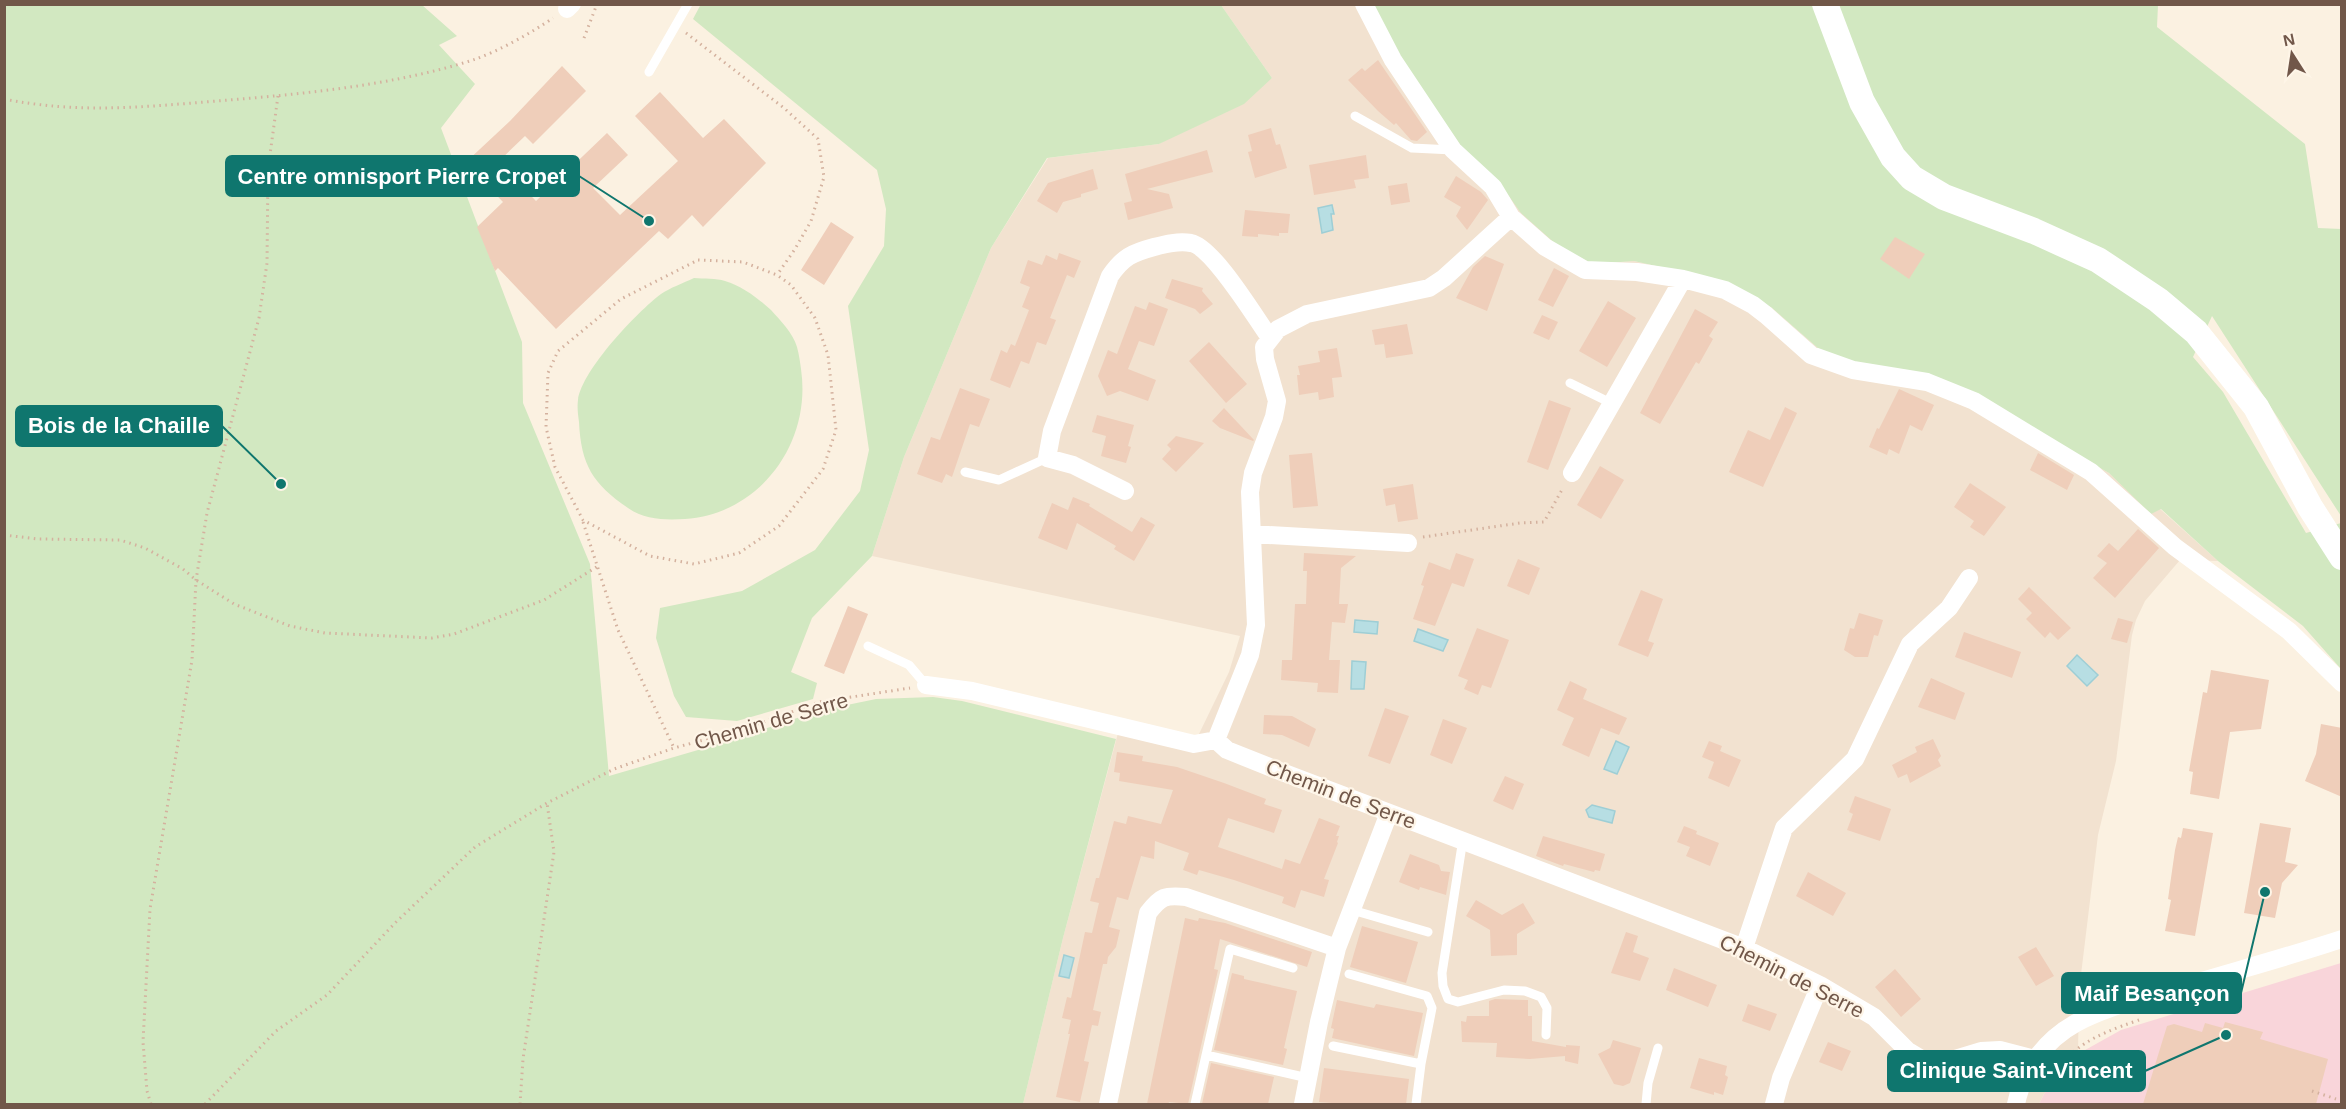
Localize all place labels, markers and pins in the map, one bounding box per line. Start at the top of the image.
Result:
callout: Centre omnisport Pierre Cropet [226,156,579,196]
callout: Bois de la Chaille [16,406,222,446]
callout: Maif Besançon [2062,973,2241,1013]
callout: Clinique Saint-Vincent [1888,1051,2145,1091]

